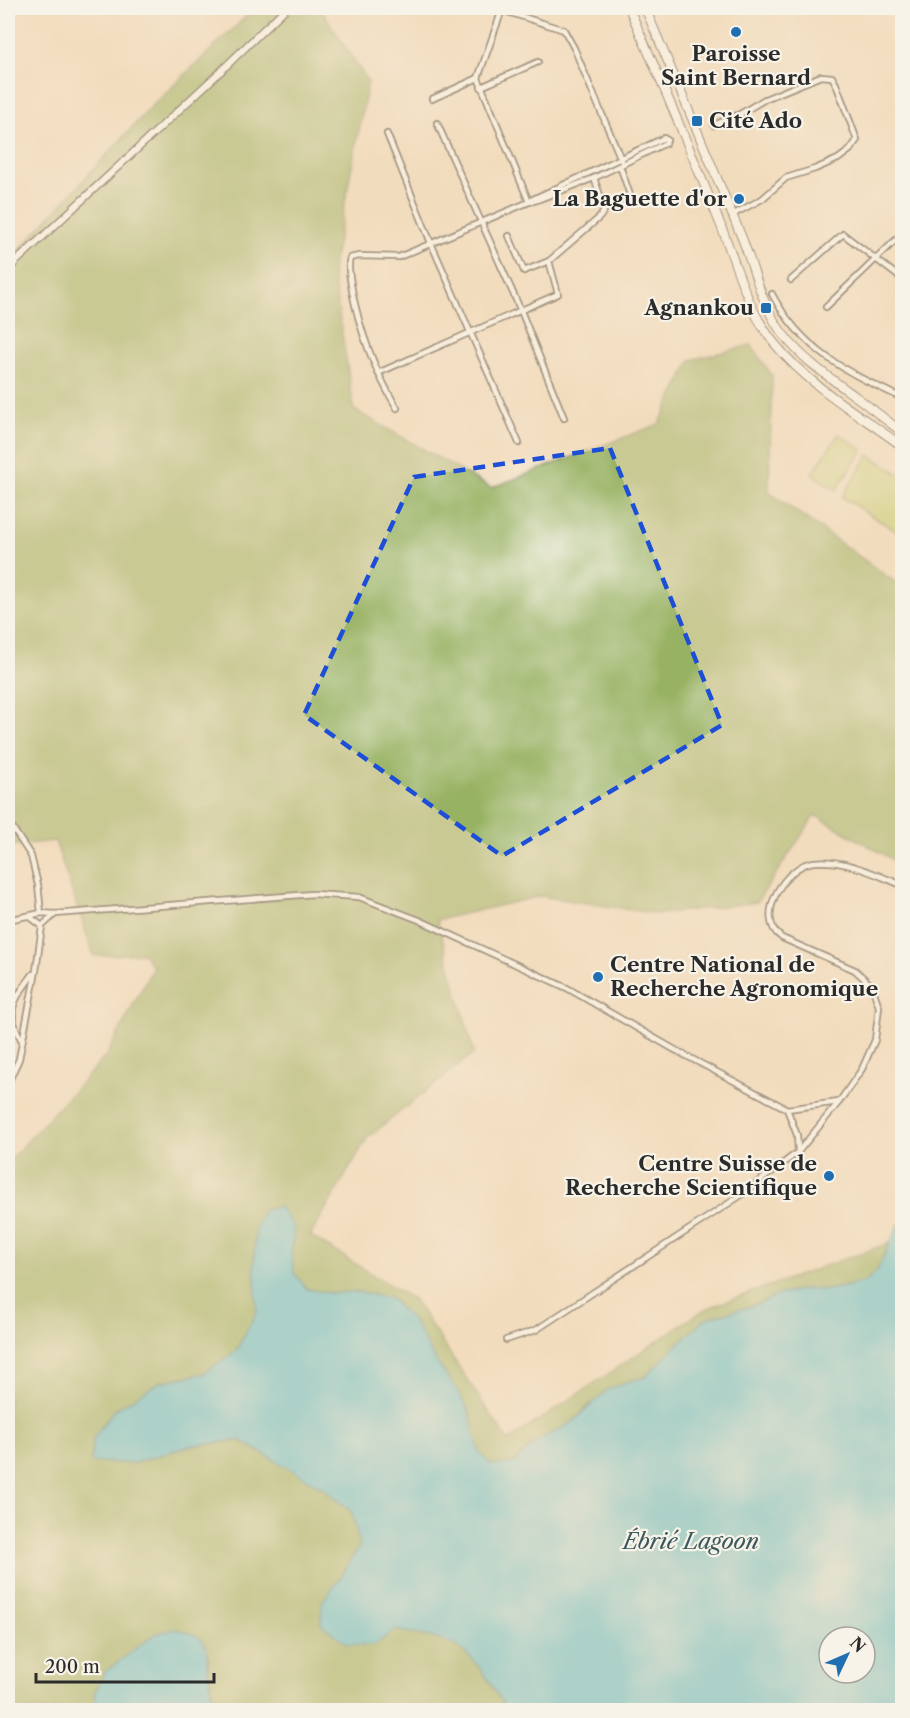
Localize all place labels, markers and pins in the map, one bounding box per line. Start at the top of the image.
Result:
marker: Paroisse Saint Bernard [729,25,743,39]
place label: Paroisse Saint Bernard [661,41,811,90]
place label: Cité Ado [709,108,802,133]
marker: Cité Ado [690,114,704,128]
place label: La Baguette d'or [552,186,728,211]
marker: La Baguette d'or [732,192,746,206]
place label: Agnankou [643,295,754,320]
marker: Agnankou [759,301,773,315]
place label: Centre National de Recherche Agronomique [610,952,878,1001]
marker: Centre National de Recherche Agronomique [591,970,605,984]
place label: Centre Suisse de Recherche Scientifique [565,1151,817,1200]
marker: Centre Suisse de Recherche Scientifique [822,1169,836,1183]

